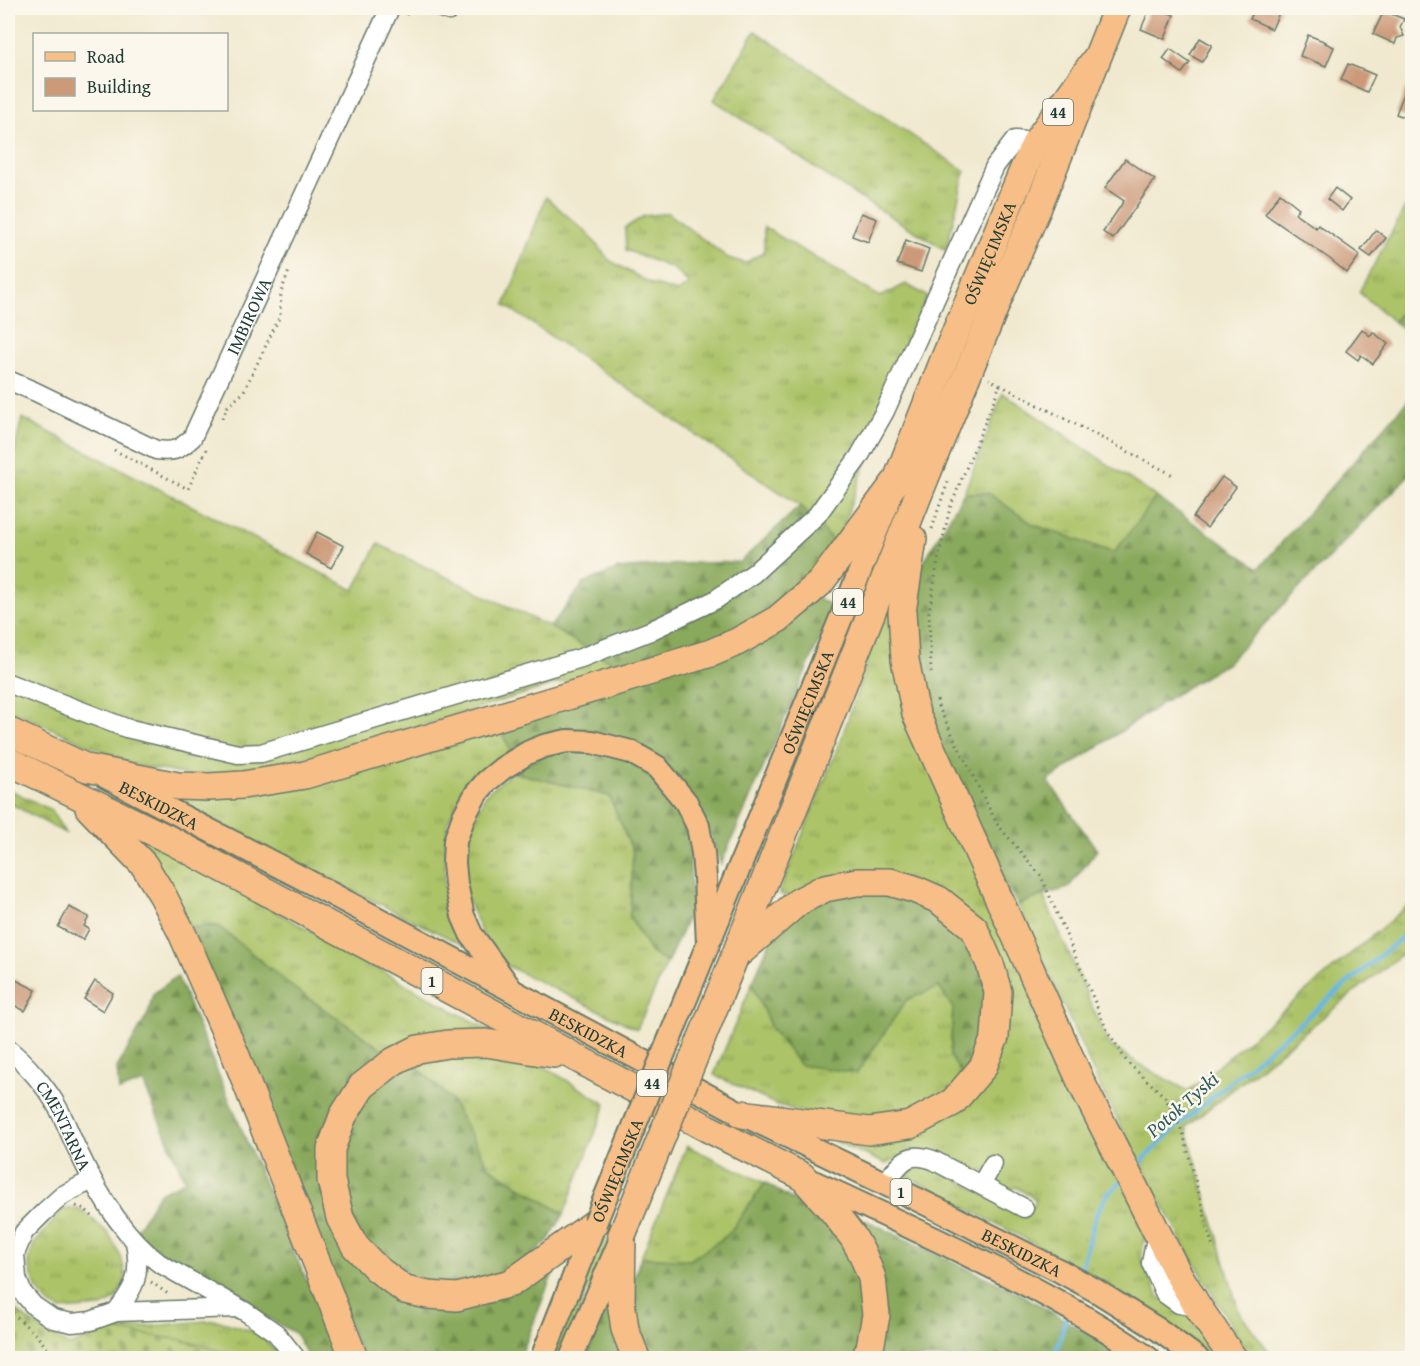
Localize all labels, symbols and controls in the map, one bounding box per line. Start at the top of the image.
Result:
legend [33,33,228,111]
text: Road [87,43,125,70]
text: Building [87,73,151,100]
road number: 44 [1043,99,1073,125]
street label: OŚWIĘCIMSKA [955,197,1022,309]
street label: IMBIROWA [219,273,278,359]
road number: 44 [833,589,863,615]
street label: OŚWIĘCIMSKA [774,646,840,758]
street label: BESKIDZKA [115,773,204,836]
road number: 1 [422,968,442,994]
street label: BESKIDZKA [544,1000,633,1064]
water label: Potok Tyski [1139,1064,1225,1144]
road number: 44 [637,1070,667,1096]
street label: CMENTARNA [30,1074,99,1175]
street label: OŚWIĘCIMSKA [583,1114,650,1226]
road number: 1 [890,1179,912,1205]
street label: BESKIDZKA [977,1220,1067,1283]

